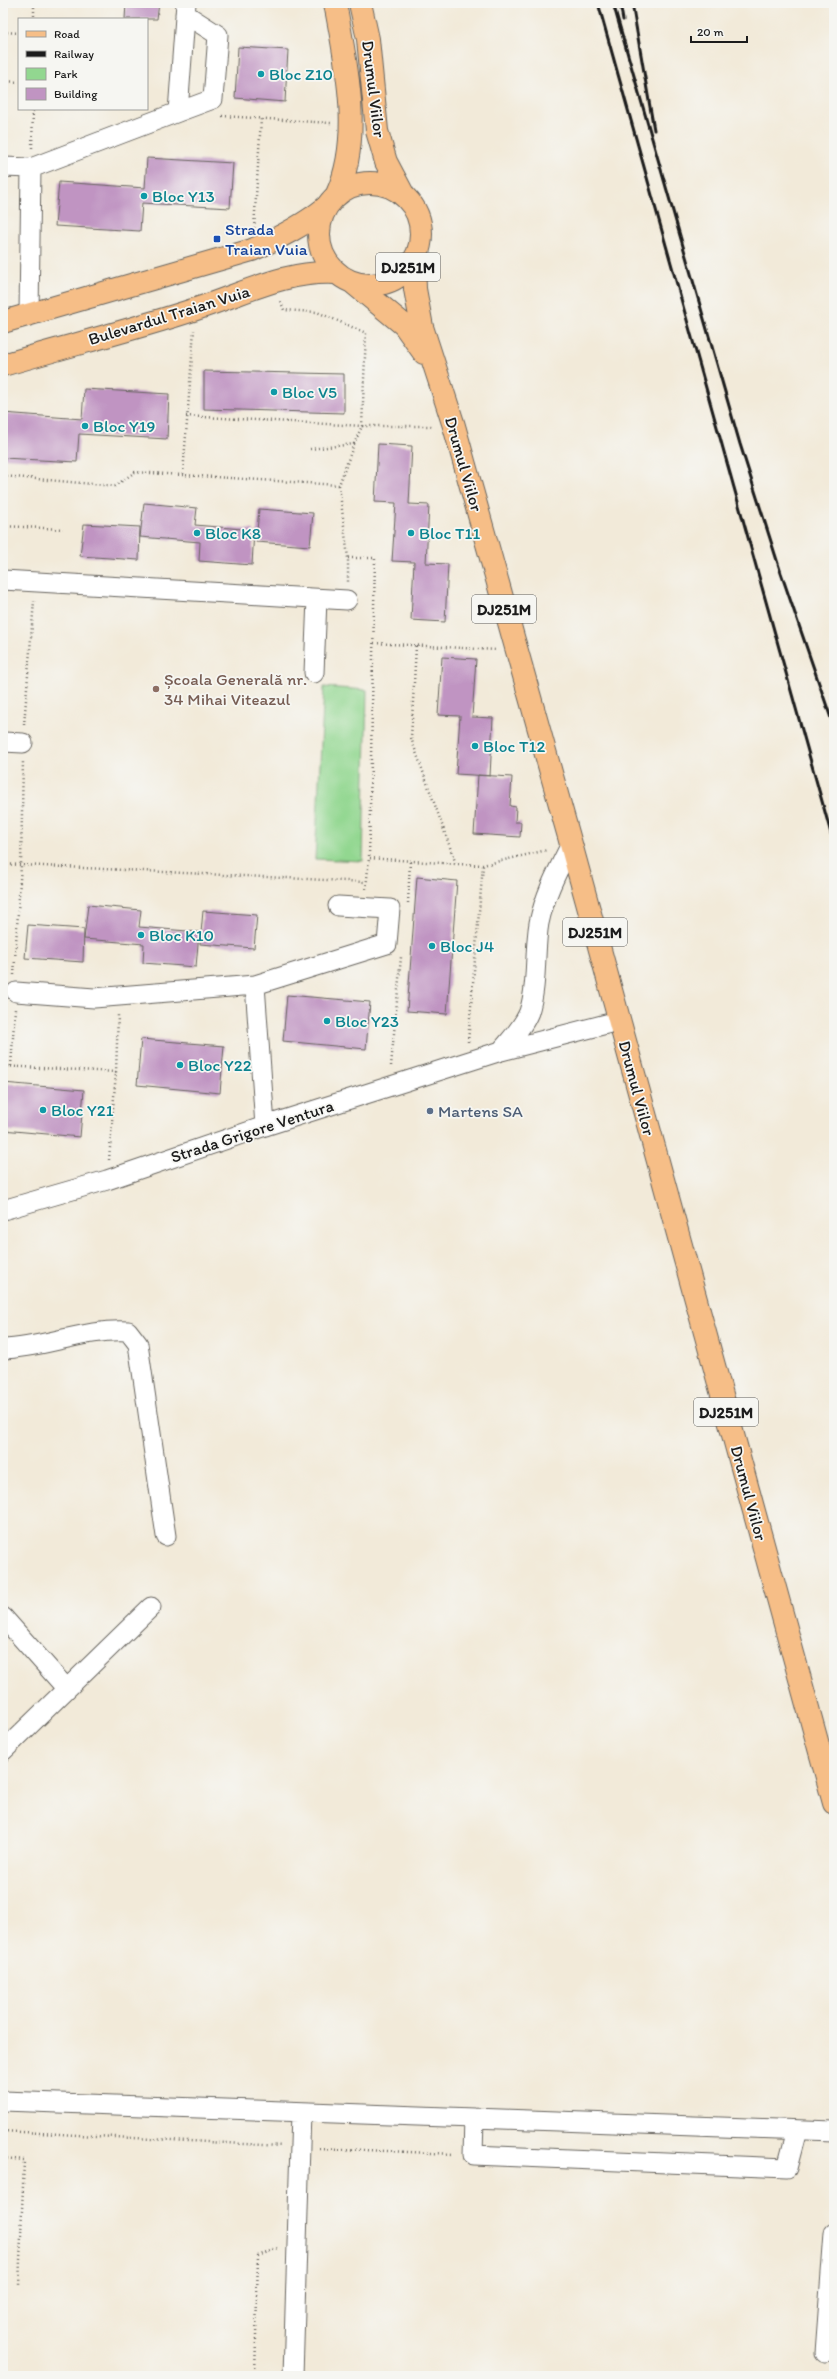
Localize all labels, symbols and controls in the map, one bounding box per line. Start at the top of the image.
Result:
legend [18,18,148,110]
scale bar [691,18,747,44]
text: 20 m [697,25,724,39]
text: Road [54,27,80,41]
street label: Drumul Viilor [358,39,390,139]
text: Railway [54,47,94,61]
place label: Bloc Z10 [269,64,333,84]
text: Park [54,67,78,81]
marker: Bloc Z10 [256,69,266,79]
text: Building [54,87,98,101]
place label: Bloc Y13 [152,186,215,206]
marker: Bloc Y13 [139,191,149,201]
place label: Strada Traian Vuia [225,219,308,259]
marker: Strada Traian Vuia [212,234,222,244]
road number: DJ251M [376,253,440,281]
street label: Bulevardul Traian Vuia [86,281,252,349]
place label: Bloc V5 [282,382,337,402]
marker: Bloc V5 [269,387,279,397]
street label: Drumul Viilor [441,414,487,514]
place label: Bloc Y19 [93,416,156,436]
marker: Bloc Y19 [80,421,90,431]
place label: Bloc K8 [205,523,261,543]
place label: Bloc T11 [419,523,480,543]
marker: Bloc K8 [192,528,202,538]
marker: Bloc T11 [406,528,416,538]
road number: DJ251M [472,595,536,623]
place label: Școala Generală nr. 34 Mihai Viteazul [164,669,307,709]
marker: Școala Generală nr. 34 Mihai Viteazul [151,684,161,694]
place label: Bloc T12 [483,736,545,756]
marker: Bloc T12 [470,741,480,751]
road number: DJ251M [563,918,627,946]
place label: Bloc K10 [149,925,214,945]
marker: Bloc K10 [136,930,146,940]
place label: Bloc J4 [440,936,494,956]
marker: Bloc J4 [427,941,437,951]
place label: Bloc Y23 [335,1011,399,1031]
marker: Bloc Y23 [322,1016,332,1026]
street label: Drumul Viilor [615,1038,659,1138]
place label: Bloc Y22 [188,1055,252,1075]
marker: Bloc Y22 [175,1060,185,1070]
street label: Strada Grigore Ventura [168,1095,336,1167]
place label: Bloc Y21 [51,1100,114,1120]
place label: Martens SA [438,1101,523,1121]
marker: Bloc Y21 [38,1105,48,1115]
marker: Martens SA [425,1106,435,1116]
road number: DJ251M [694,1398,758,1426]
street label: Drumul Viilor [727,1443,771,1543]

